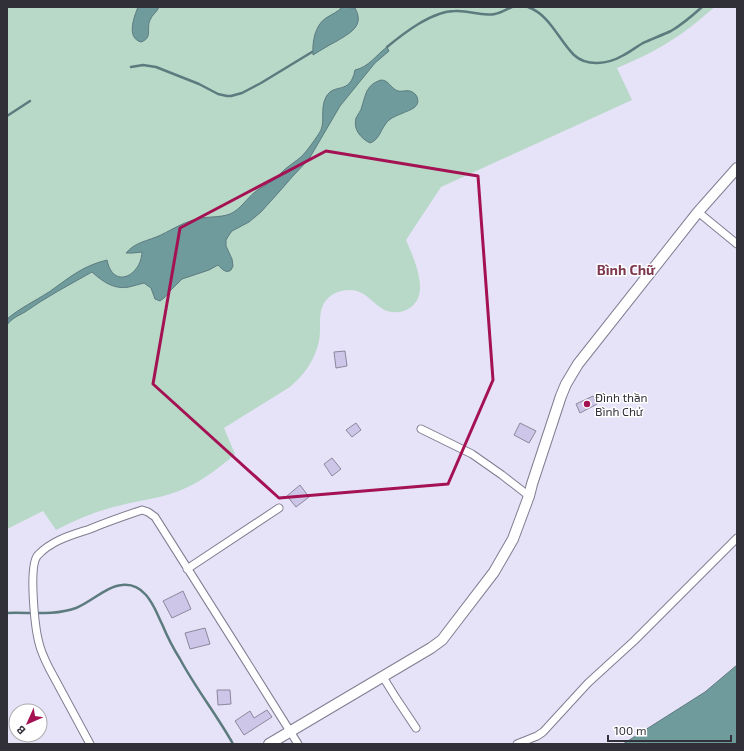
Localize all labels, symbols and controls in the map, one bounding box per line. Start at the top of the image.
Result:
district label: Bình Chữ [597,261,656,278]
place label: Đình thần Bình Chử [595,390,648,418]
marker: Đình thần Bình Chử [582,399,592,409]
north arrow [8,703,48,743]
scale bar [608,717,731,743]
text: B [13,723,28,738]
text: 100 m [614,723,646,737]

